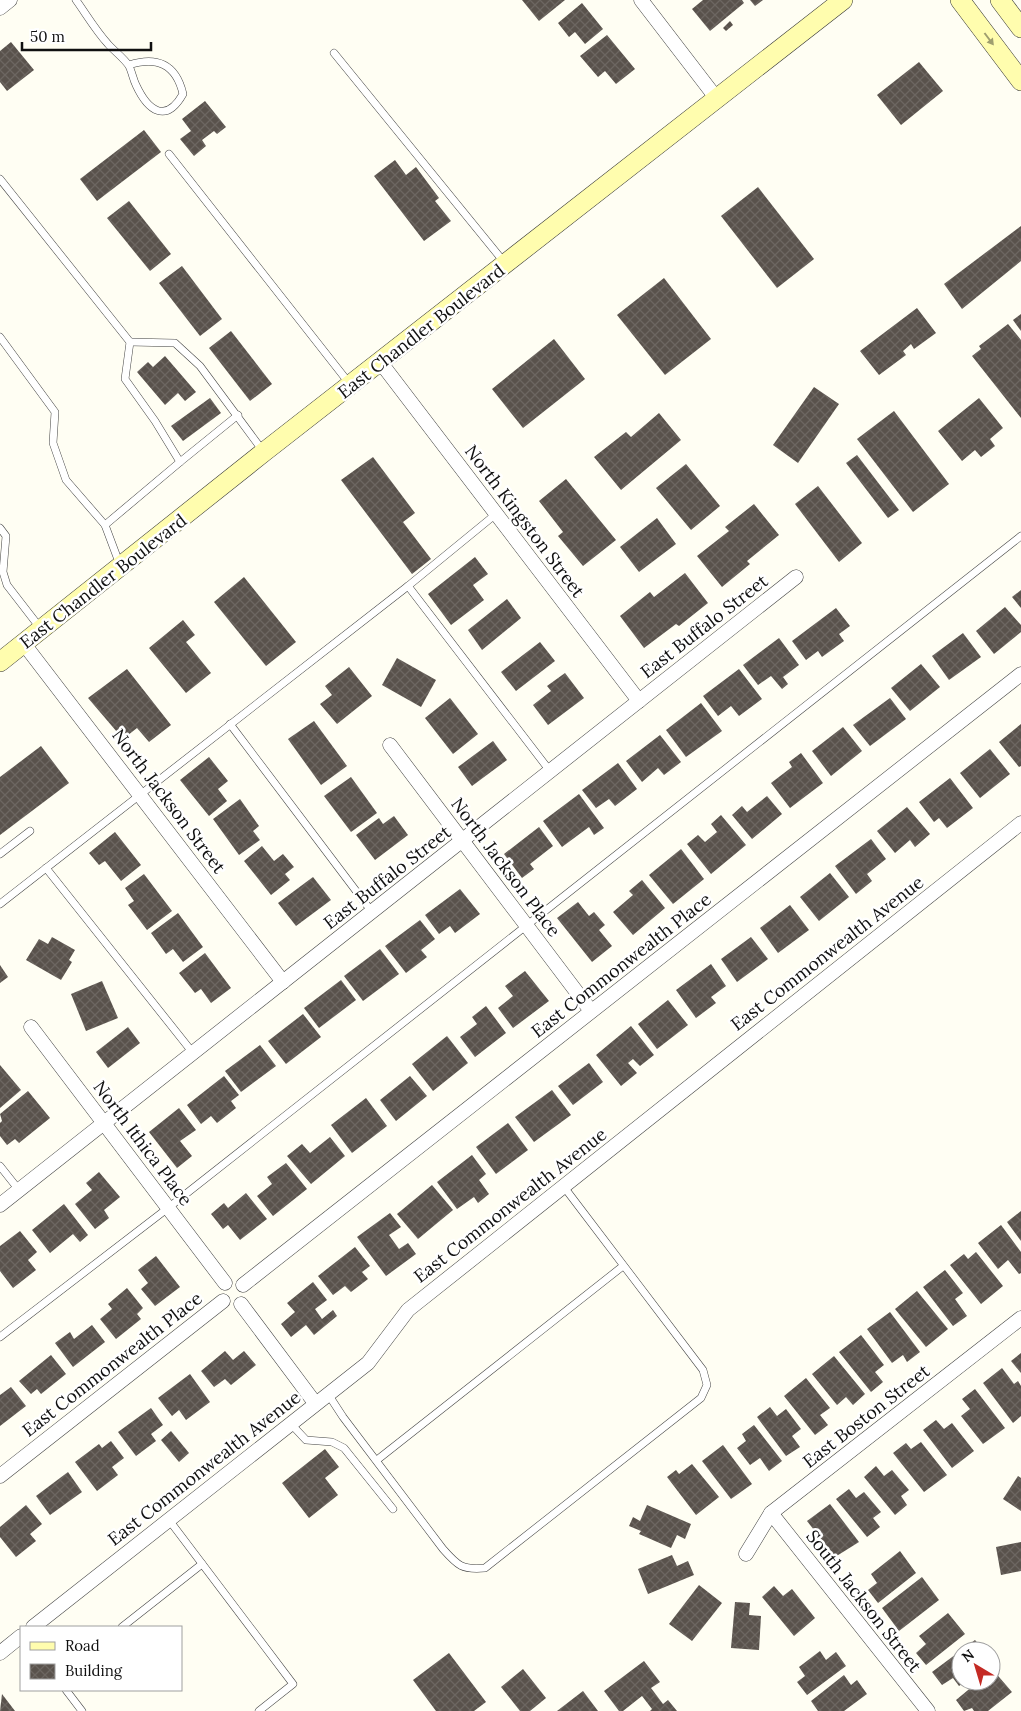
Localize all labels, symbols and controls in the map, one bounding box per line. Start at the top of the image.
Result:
scale bar [22,20,151,52]
text: 50 m [30,27,65,46]
one-way arrow [984,32,994,46]
street label: East Chandler Boulevard [333,258,509,403]
street label: North Kingston Street [460,440,590,602]
street label: East Chandler Boulevard [15,508,191,653]
street label: East Buffalo Street [636,569,772,683]
street label: North Jackson Street [107,724,231,878]
street label: North Jackson Place [446,793,566,941]
street label: East Buffalo Street [319,820,455,934]
street label: East Commonwealth Avenue [726,870,928,1036]
street label: East Commonwealth Place [527,888,716,1042]
street label: North Ithica Place [88,1076,198,1210]
street label: East Commonwealth Avenue [409,1122,611,1288]
street label: East Commonwealth Place [18,1287,207,1441]
street label: East Boston Street [798,1359,934,1473]
street label: East Commonwealth Avenue [103,1385,305,1551]
street label: South Jackson Street [801,1525,927,1677]
legend [20,1626,182,1691]
text: Road [65,1636,100,1655]
north arrow [951,1641,1001,1691]
text: N [958,1645,978,1666]
text: Building [65,1661,123,1680]

